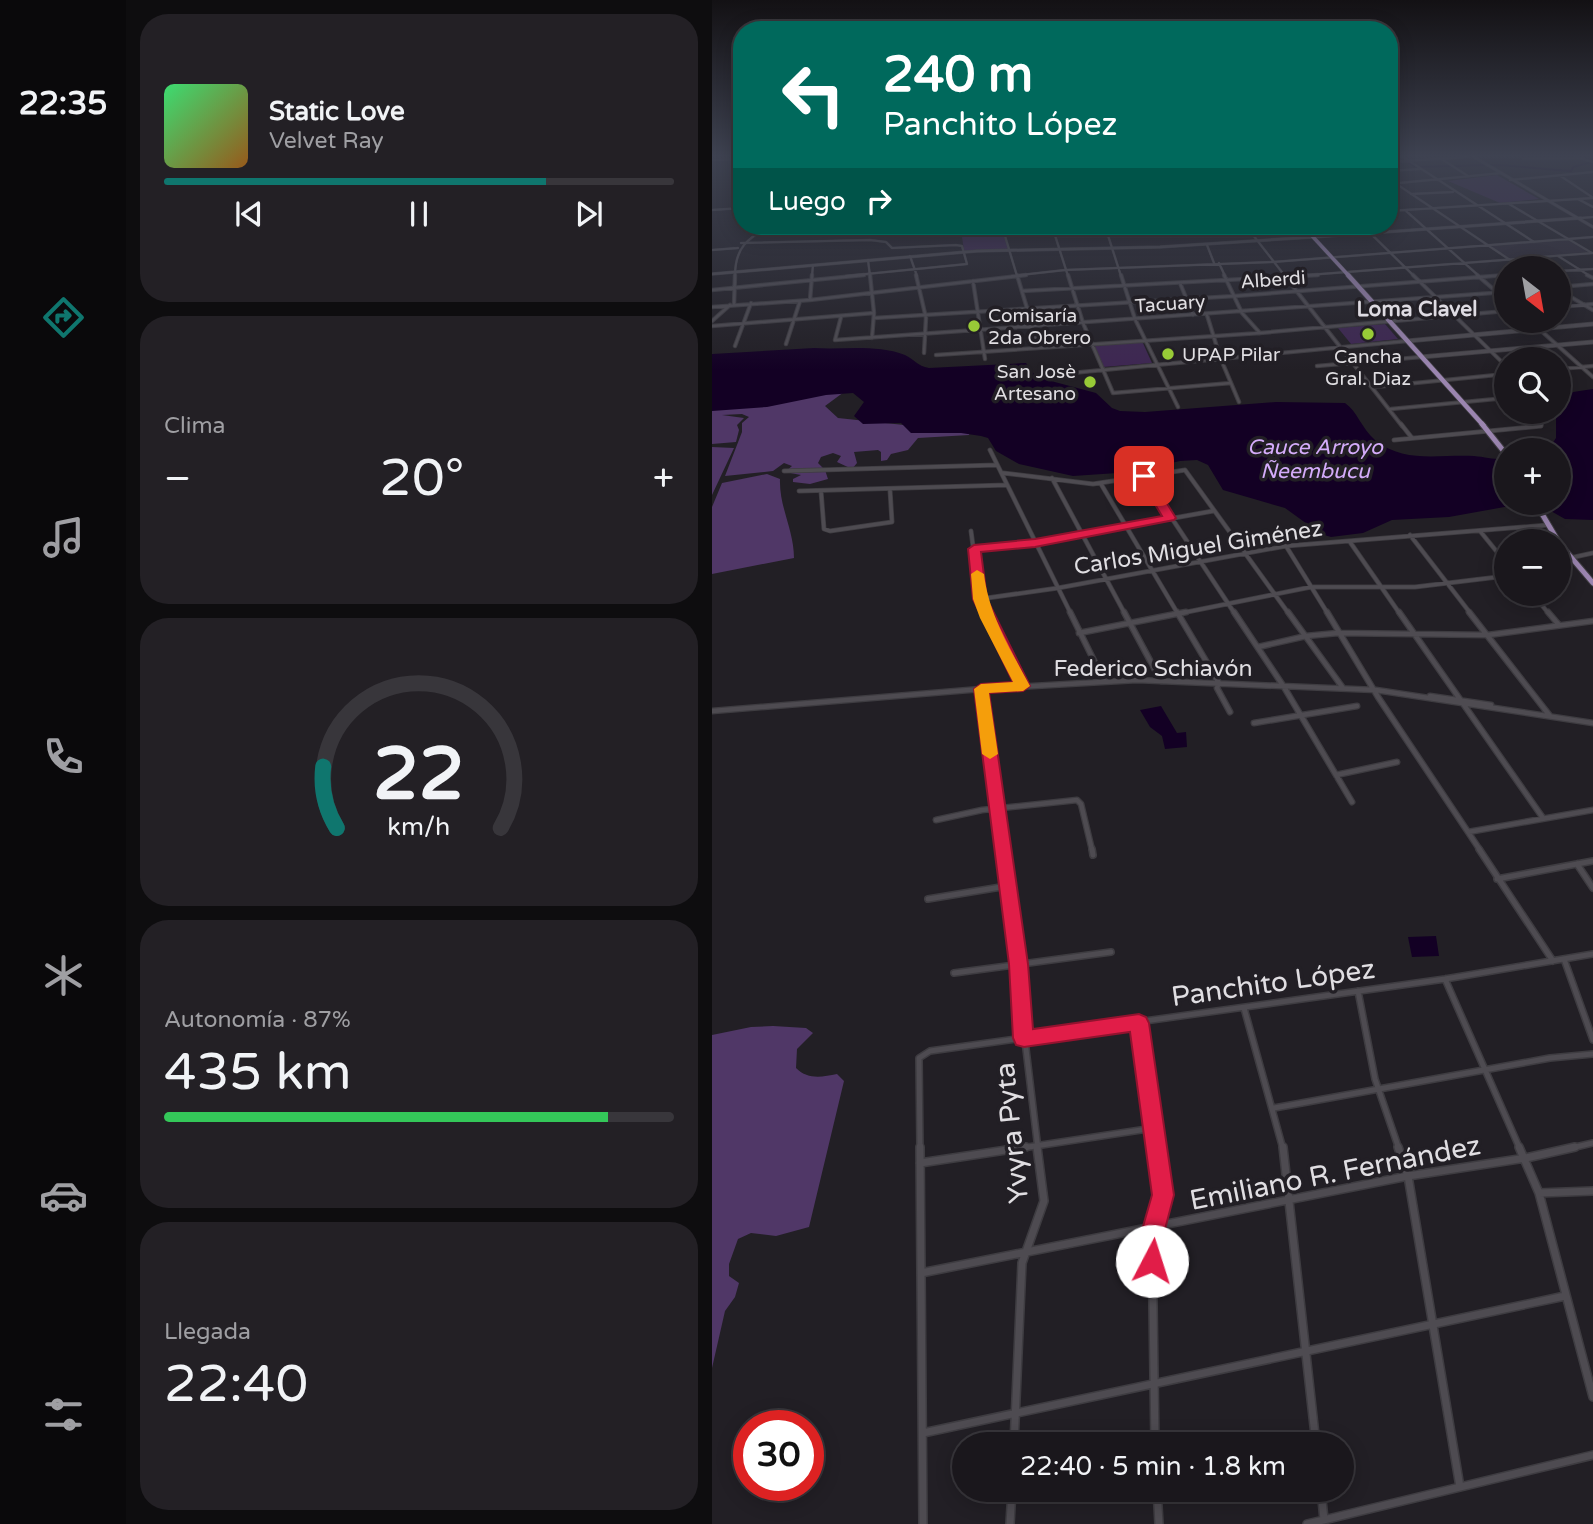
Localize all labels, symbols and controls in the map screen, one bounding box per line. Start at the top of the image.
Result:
text: 240 m [883,46,1033,105]
icon: left [768,49,859,140]
text: 22:35 [19,85,107,123]
text: Static Love [269,96,405,127]
text: Panchito López [883,106,1118,144]
text: Velvet Ray [269,127,384,155]
icon: right [860,182,898,220]
text: Luego [768,186,846,217]
icon: previous [230,195,268,233]
icon: pause [400,195,438,233]
icon: next [570,195,608,233]
north arrow [1494,256,1571,332]
map controls [1494,256,1571,606]
street label: Alberdi [1240,267,1306,293]
street label: Tacuary [1134,291,1206,317]
icon: directions [39,293,88,342]
district label: Loma Clavel [1357,297,1477,322]
place label: Comisaría 2da Obrero [988,305,1091,349]
marker: Comisaría 2da Obrero [966,318,982,334]
marker: Cancha Gral. Diaz [1360,326,1376,342]
place label: UPAP Pilar [1182,344,1281,366]
marker: UPAP Pilar [1160,346,1176,362]
place label: Cancha Gral. Diaz [1325,346,1411,390]
button: search [1494,347,1571,424]
place label: San Josè Artesano [994,361,1076,405]
marker: San Josè Artesano [1082,374,1098,390]
text: Clima [164,412,225,440]
water label: Cauce Arroyo Ñeembucu [1247,435,1384,484]
button: + [1494,438,1571,515]
pin [1114,446,1174,506]
text: 20° [379,447,464,510]
text: − [164,456,191,502]
text: + [653,456,674,502]
icon: arrive [1125,457,1163,495]
icon: music [39,513,88,562]
street label: Carlos Miguel Giménez [1072,515,1324,581]
button: − [1494,529,1571,606]
street label: Federico Schiavón [1053,655,1253,683]
text: 22 [373,731,465,819]
icon: phone [39,732,88,781]
text: km/h [388,812,450,842]
icon: climate [39,951,88,1000]
street label: Panchito López [1169,952,1377,1014]
text: Autonomía · 87% [164,1006,351,1034]
text: 435 km [164,1041,352,1104]
street label: Yvyra Pyta [988,1061,1036,1205]
street label: Emiliano R. Fernández [1187,1128,1484,1218]
icon: car [39,1171,88,1220]
position arrow [1115,1224,1189,1298]
text: Llegada [164,1318,251,1346]
text: 22:40 [164,1353,308,1416]
icon: filters [39,1390,88,1439]
speed limit sign: 30 [733,1410,824,1501]
text: 22:40 · 5 min · 1.8 km [1020,1451,1286,1482]

